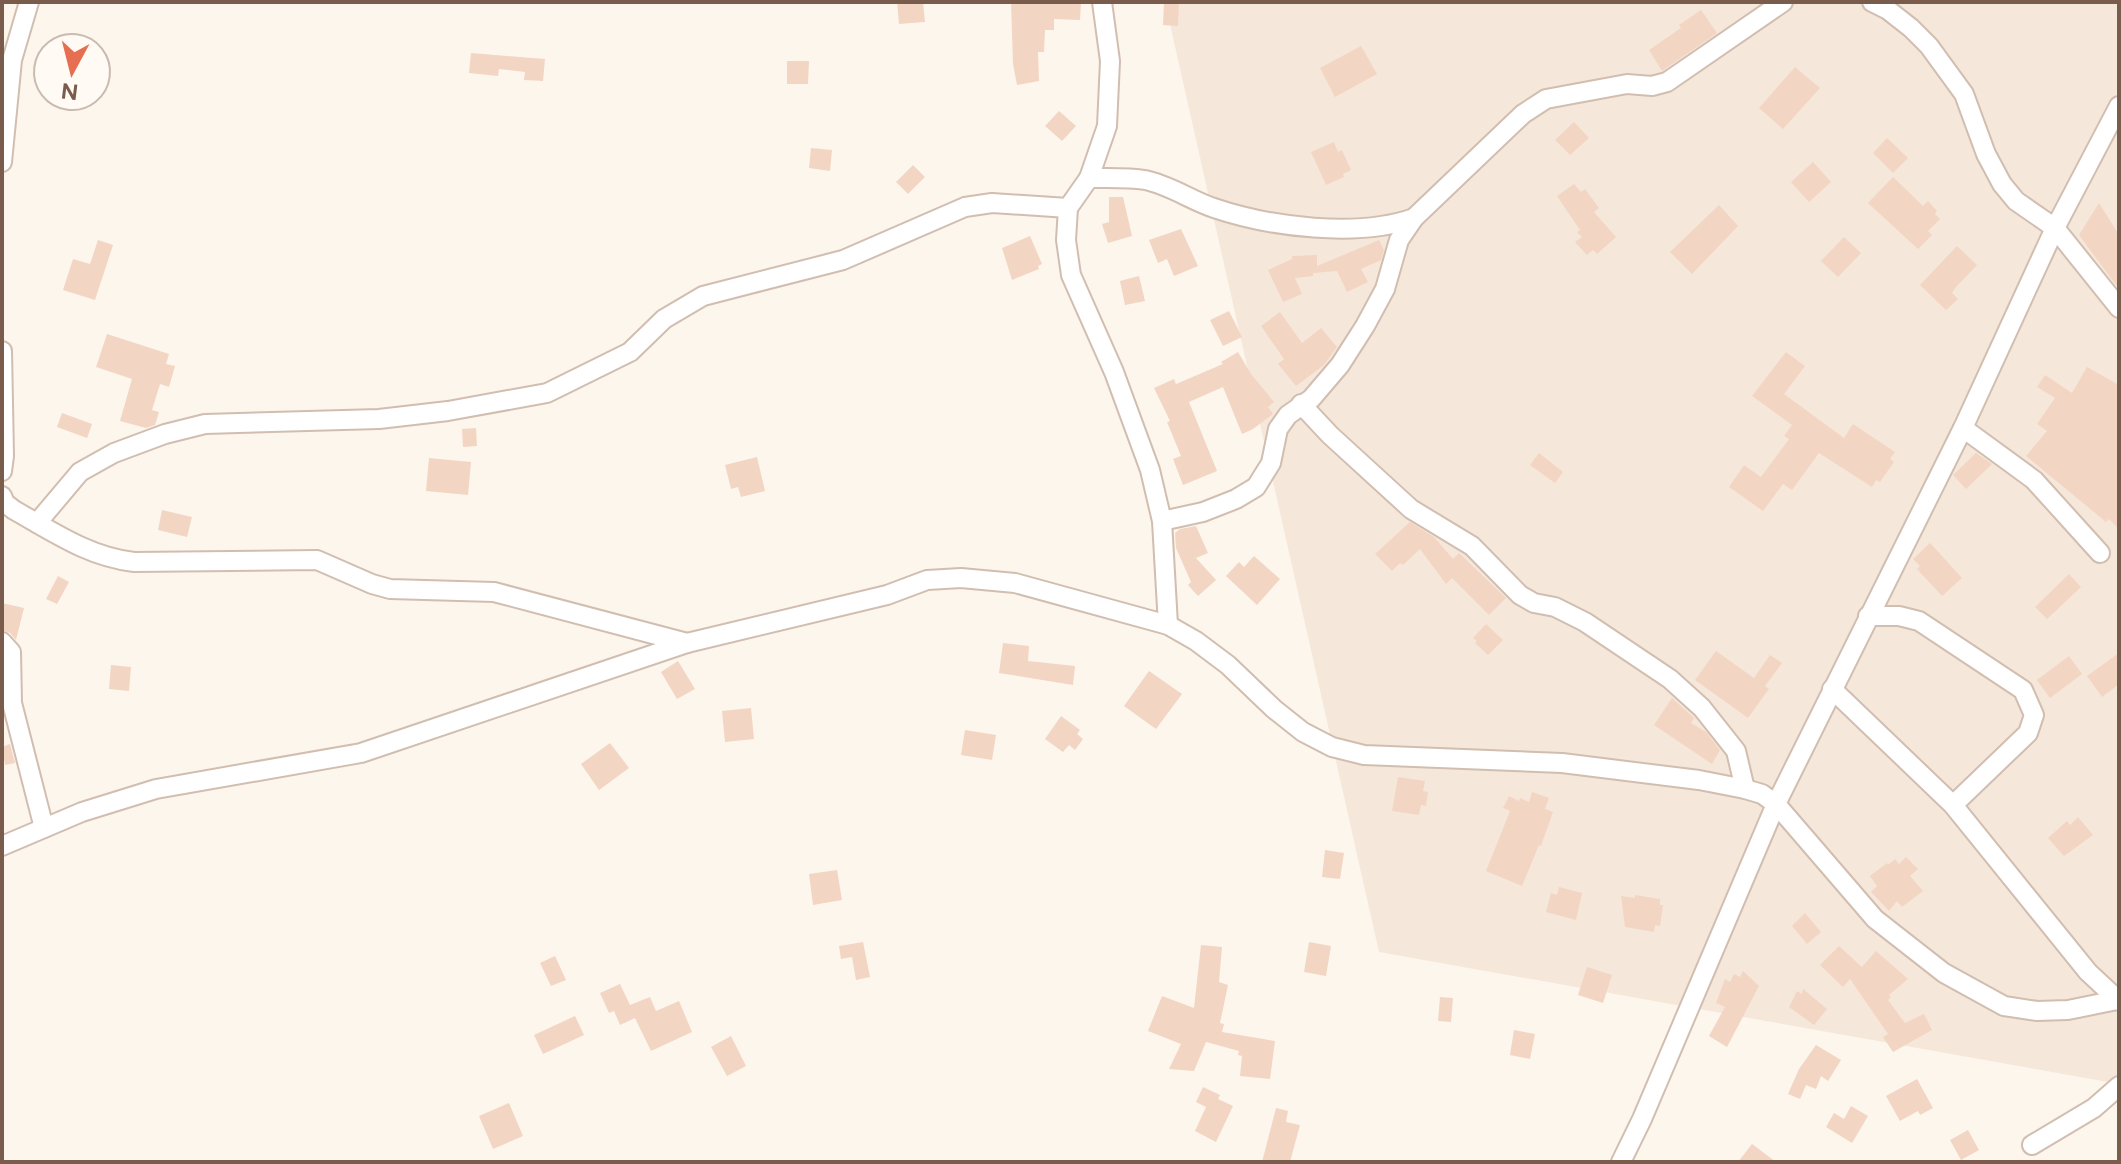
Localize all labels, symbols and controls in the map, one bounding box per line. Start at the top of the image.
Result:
north arrow [32,32,112,112]
text: N [60,77,80,106]

